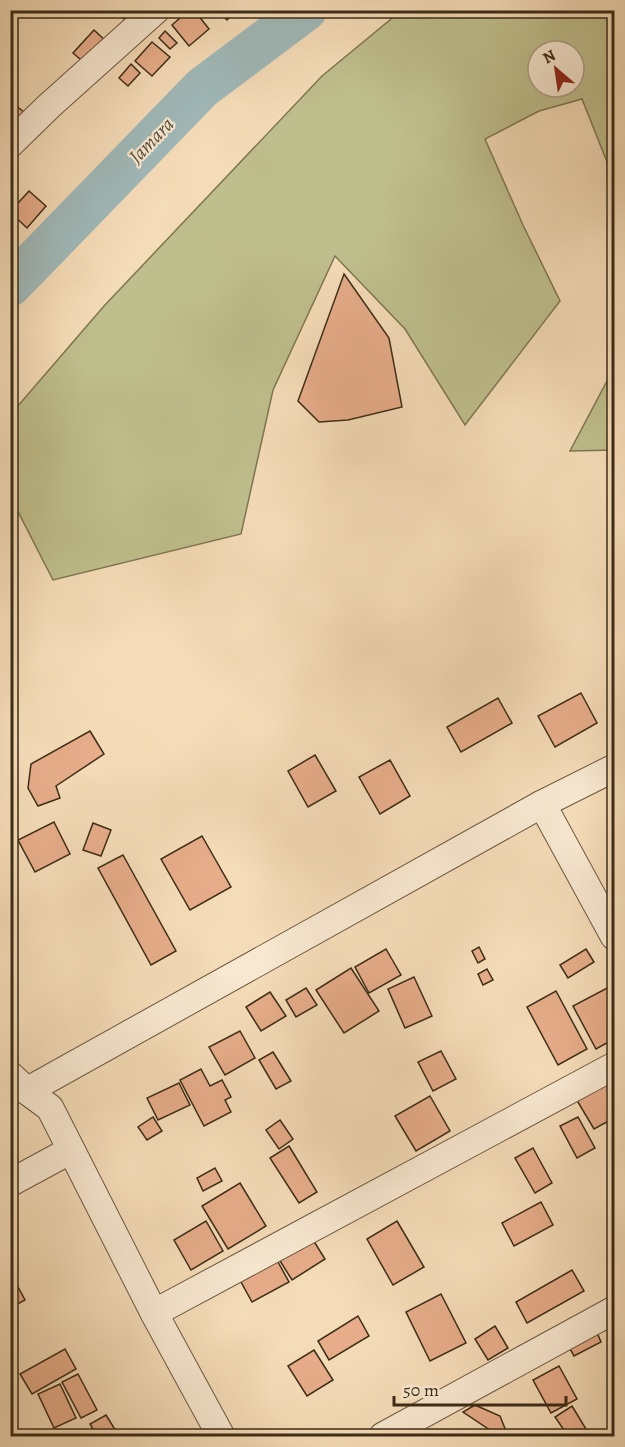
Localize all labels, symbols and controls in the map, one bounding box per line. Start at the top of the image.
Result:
north arrow [526,39,586,99]
text: N [539,44,560,69]
water label: Jamara [122,111,180,170]
scale bar [394,1369,566,1407]
text: 50 m [403,1378,439,1402]

